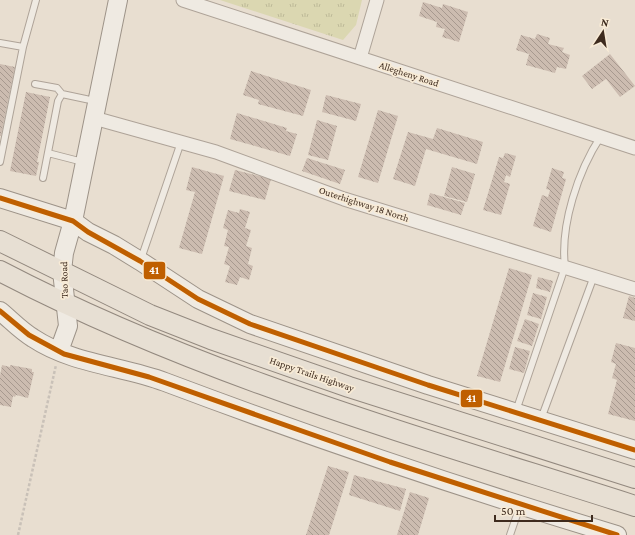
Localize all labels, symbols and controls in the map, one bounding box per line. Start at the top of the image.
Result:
north arrow [583,12,623,52]
text: N [600,16,610,29]
street label: Allegheny Road [378,59,441,89]
street label: Outerhighway 18 North [318,184,411,224]
street label: Tao Road [58,261,70,299]
line badge: 41 [143,261,166,280]
text: 41 [149,264,159,276]
street label: Happy Trails Highway [268,354,356,394]
line badge: 41 [460,389,483,408]
text: 41 [466,392,476,404]
scale bar [495,497,592,523]
text: 50 m [501,504,526,518]

